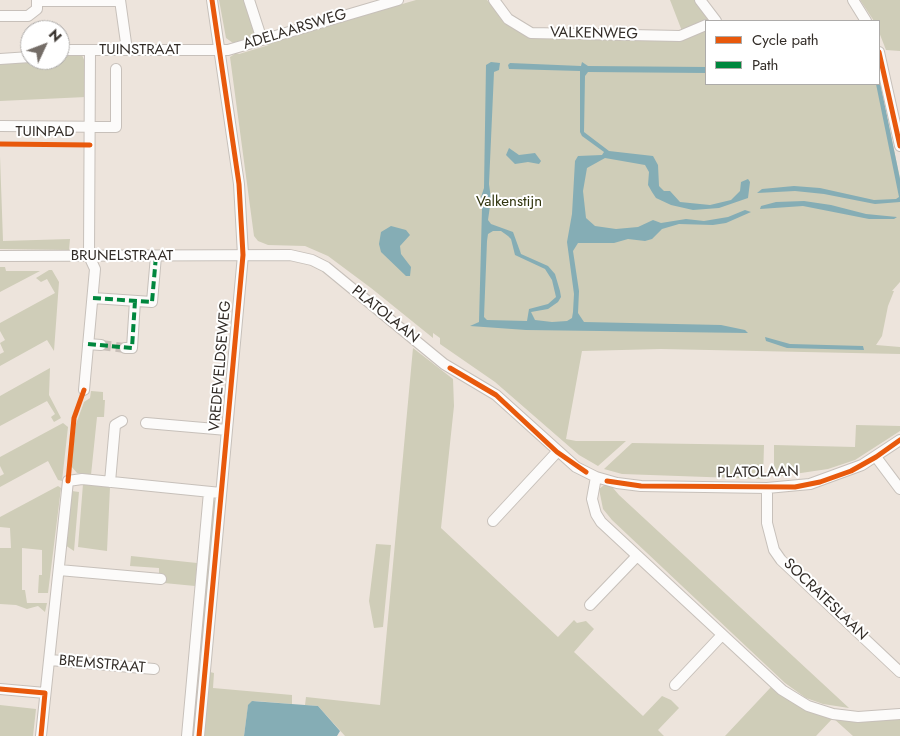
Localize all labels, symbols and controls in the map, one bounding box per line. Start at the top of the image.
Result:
street label: ADELAARSWEG [241,6,349,54]
north arrow [20,20,70,70]
legend [705,20,880,85]
street label: VALKENWEG [550,24,638,44]
text: N [44,25,66,46]
text: Cycle path [752,29,819,51]
street label: TUINSTRAAT [99,41,181,59]
text: Path [752,54,778,76]
street label: TUINPAD [16,123,74,141]
park label: Valkenstijn [476,193,542,211]
street label: BRUNELSTRAAT [71,247,173,265]
street label: PLATOLAAN [348,282,422,348]
street label: VREDEVELDSEWEG [206,300,236,432]
street label: PLATOLAAN [717,463,799,483]
street label: SOCRATESLAAN [779,555,871,645]
street label: BREMSTRAAT [58,652,146,678]

